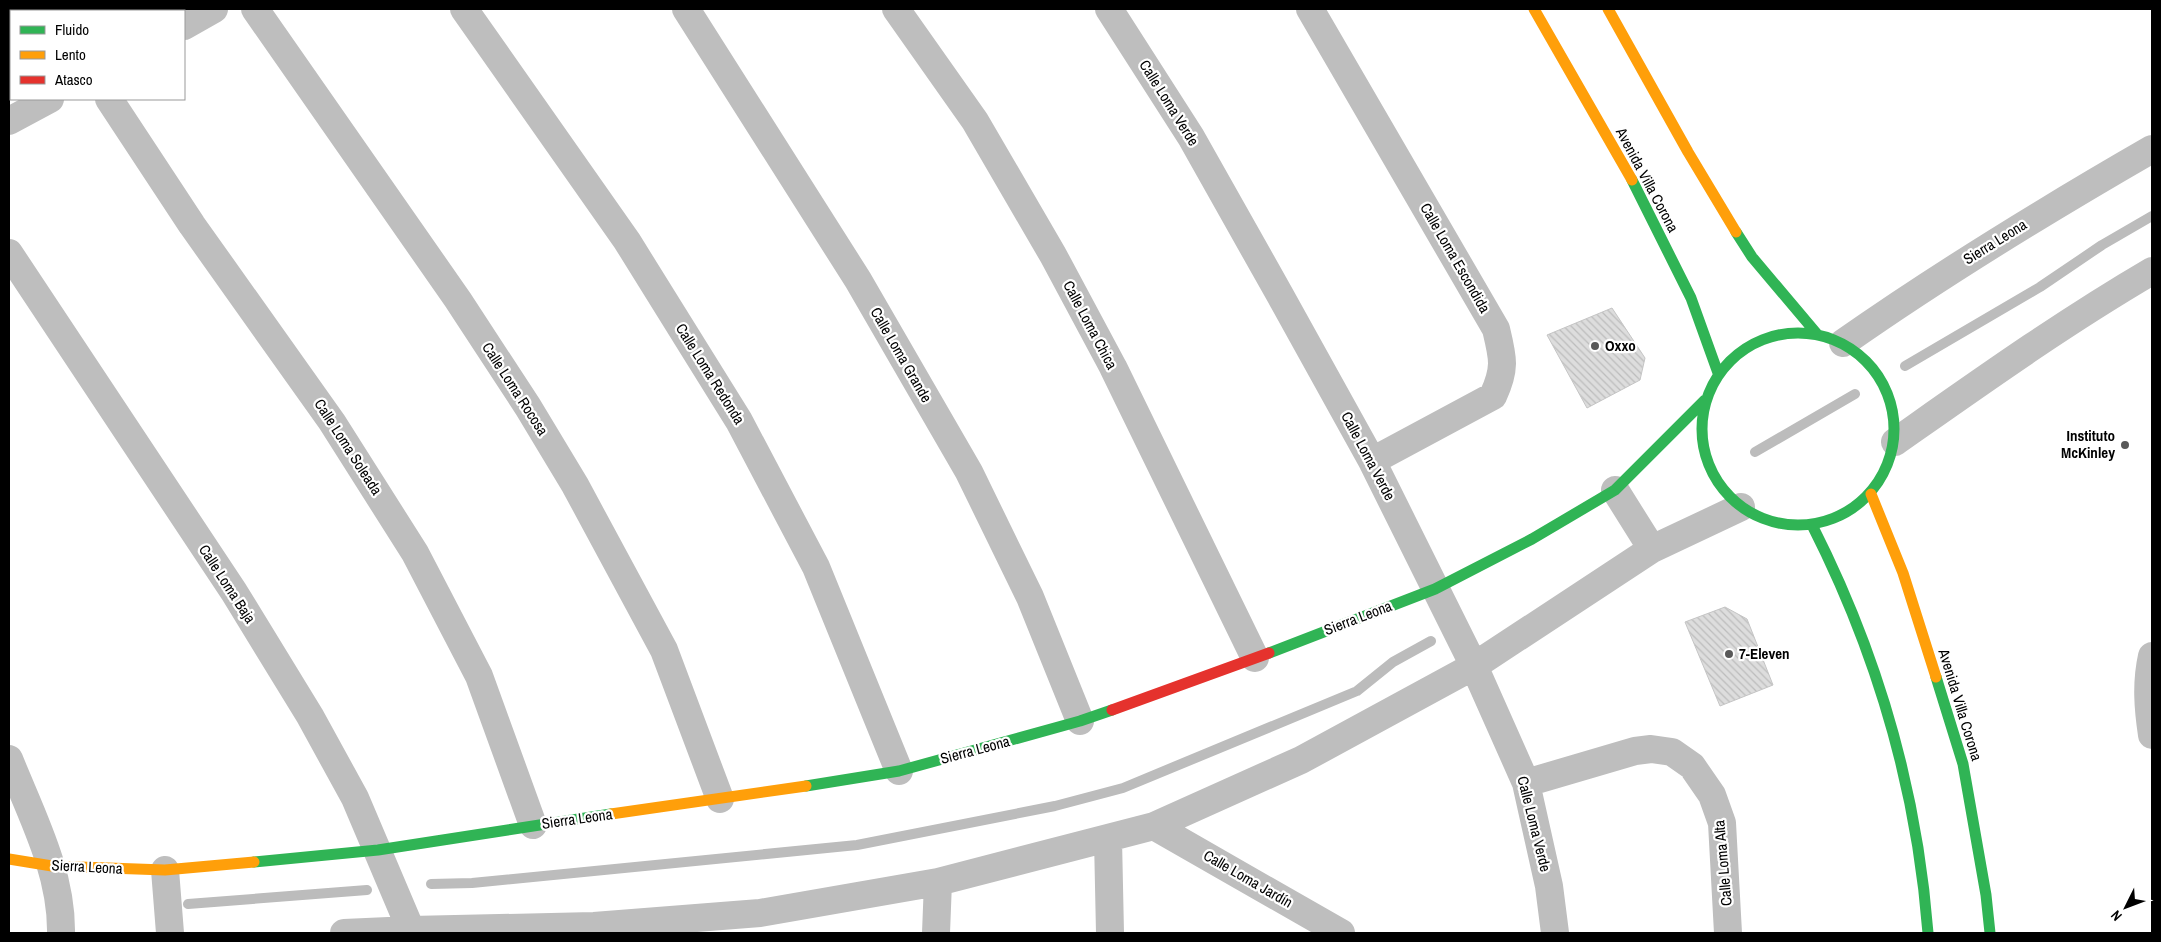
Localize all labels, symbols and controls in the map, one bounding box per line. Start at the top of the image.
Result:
legend [10,10,185,100]
text: Fluido [55,19,89,40]
text: Lento [55,44,86,65]
street label: Calle Loma Verde [1135,56,1204,150]
text: Atasco [54,69,93,90]
street label: Avenida Villa Corona [1611,123,1684,236]
street label: Calle Loma Escondida [1415,199,1496,317]
street label: Sierra Leona [1959,214,2031,269]
street label: Calle Loma Chica [1058,277,1123,373]
street label: Calle Loma Grande [866,303,937,406]
street label: Calle Loma Redonda [671,319,750,428]
place label: Oxxo [1605,335,1636,356]
street label: Calle Loma Rocosa [477,338,554,440]
marker: Oxxo [1589,340,1601,352]
street label: Calle Loma Soleada [309,395,387,499]
street label: Calle Loma Verde [1336,408,1401,504]
place label: Instituto McKinley [2061,425,2115,463]
marker: Instituto McKinley [2119,439,2131,451]
street label: Calle Loma Baja [194,540,261,627]
street label: Sierra Leona [1321,595,1395,640]
place label: 7-Eleven [1739,643,1790,664]
street label: Avenida Villa Corona [1933,645,1987,763]
marker: 7-Eleven [1723,648,1735,660]
street label: Sierra Leona [938,730,1012,769]
street label: Calle Loma Verde [1512,774,1557,874]
street label: Sierra Leona [540,803,614,834]
street label: Calle Loma Alta [1708,819,1737,907]
street label: Calle Loma Jardín [1200,845,1297,913]
street label: Sierra Leona [51,854,123,879]
north arrow [2101,882,2151,932]
text: N [2107,907,2126,925]

